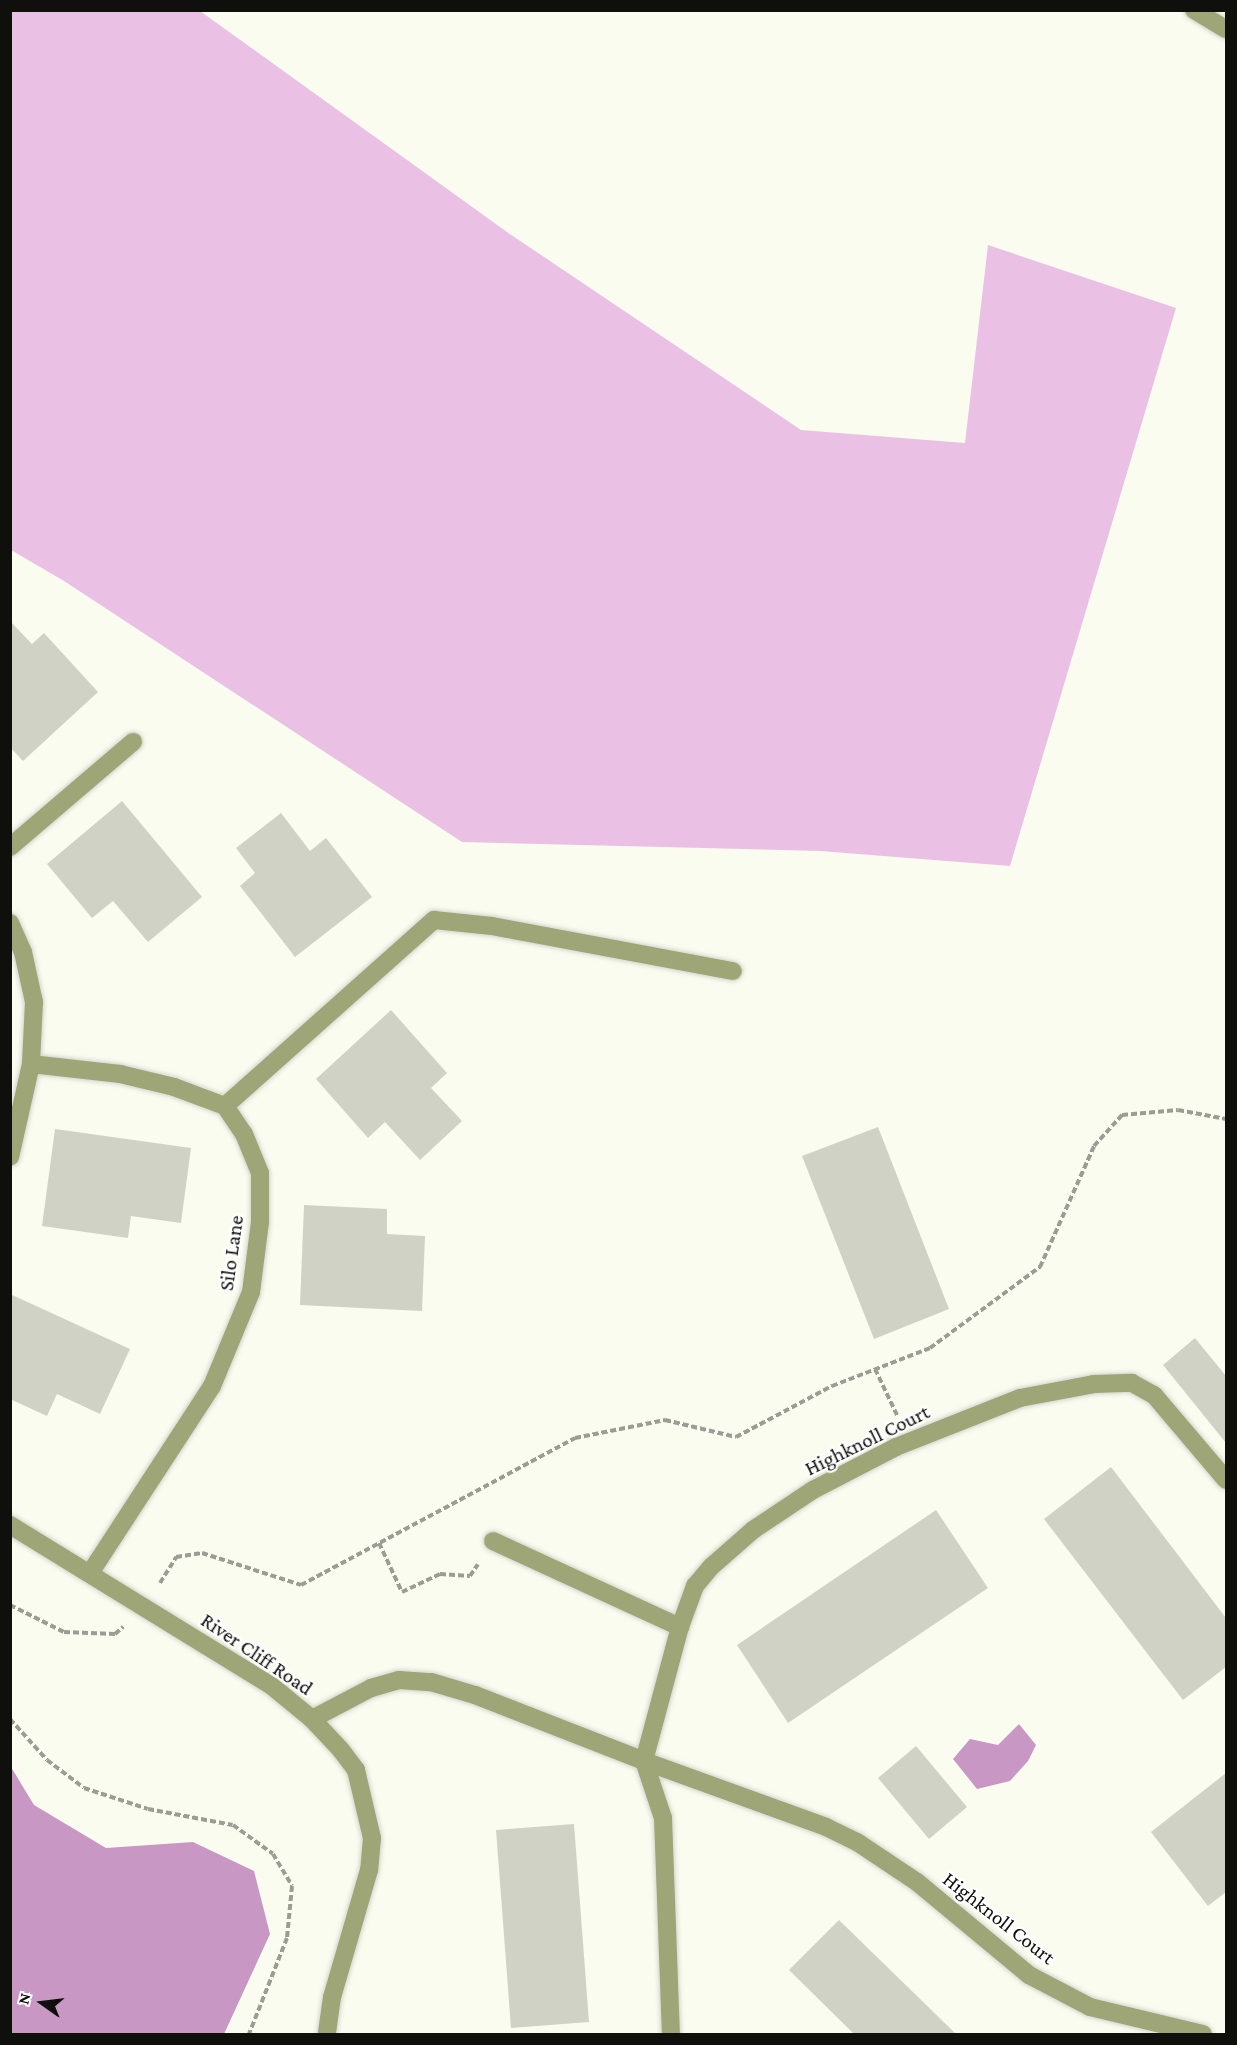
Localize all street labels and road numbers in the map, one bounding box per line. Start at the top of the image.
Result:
street label: Silo Lane [213,1214,249,1292]
street label: Highknoll Court [801,1399,933,1481]
street label: River Cliff Road [196,1607,318,1701]
street label: Highknoll Court [938,1866,1060,1970]

